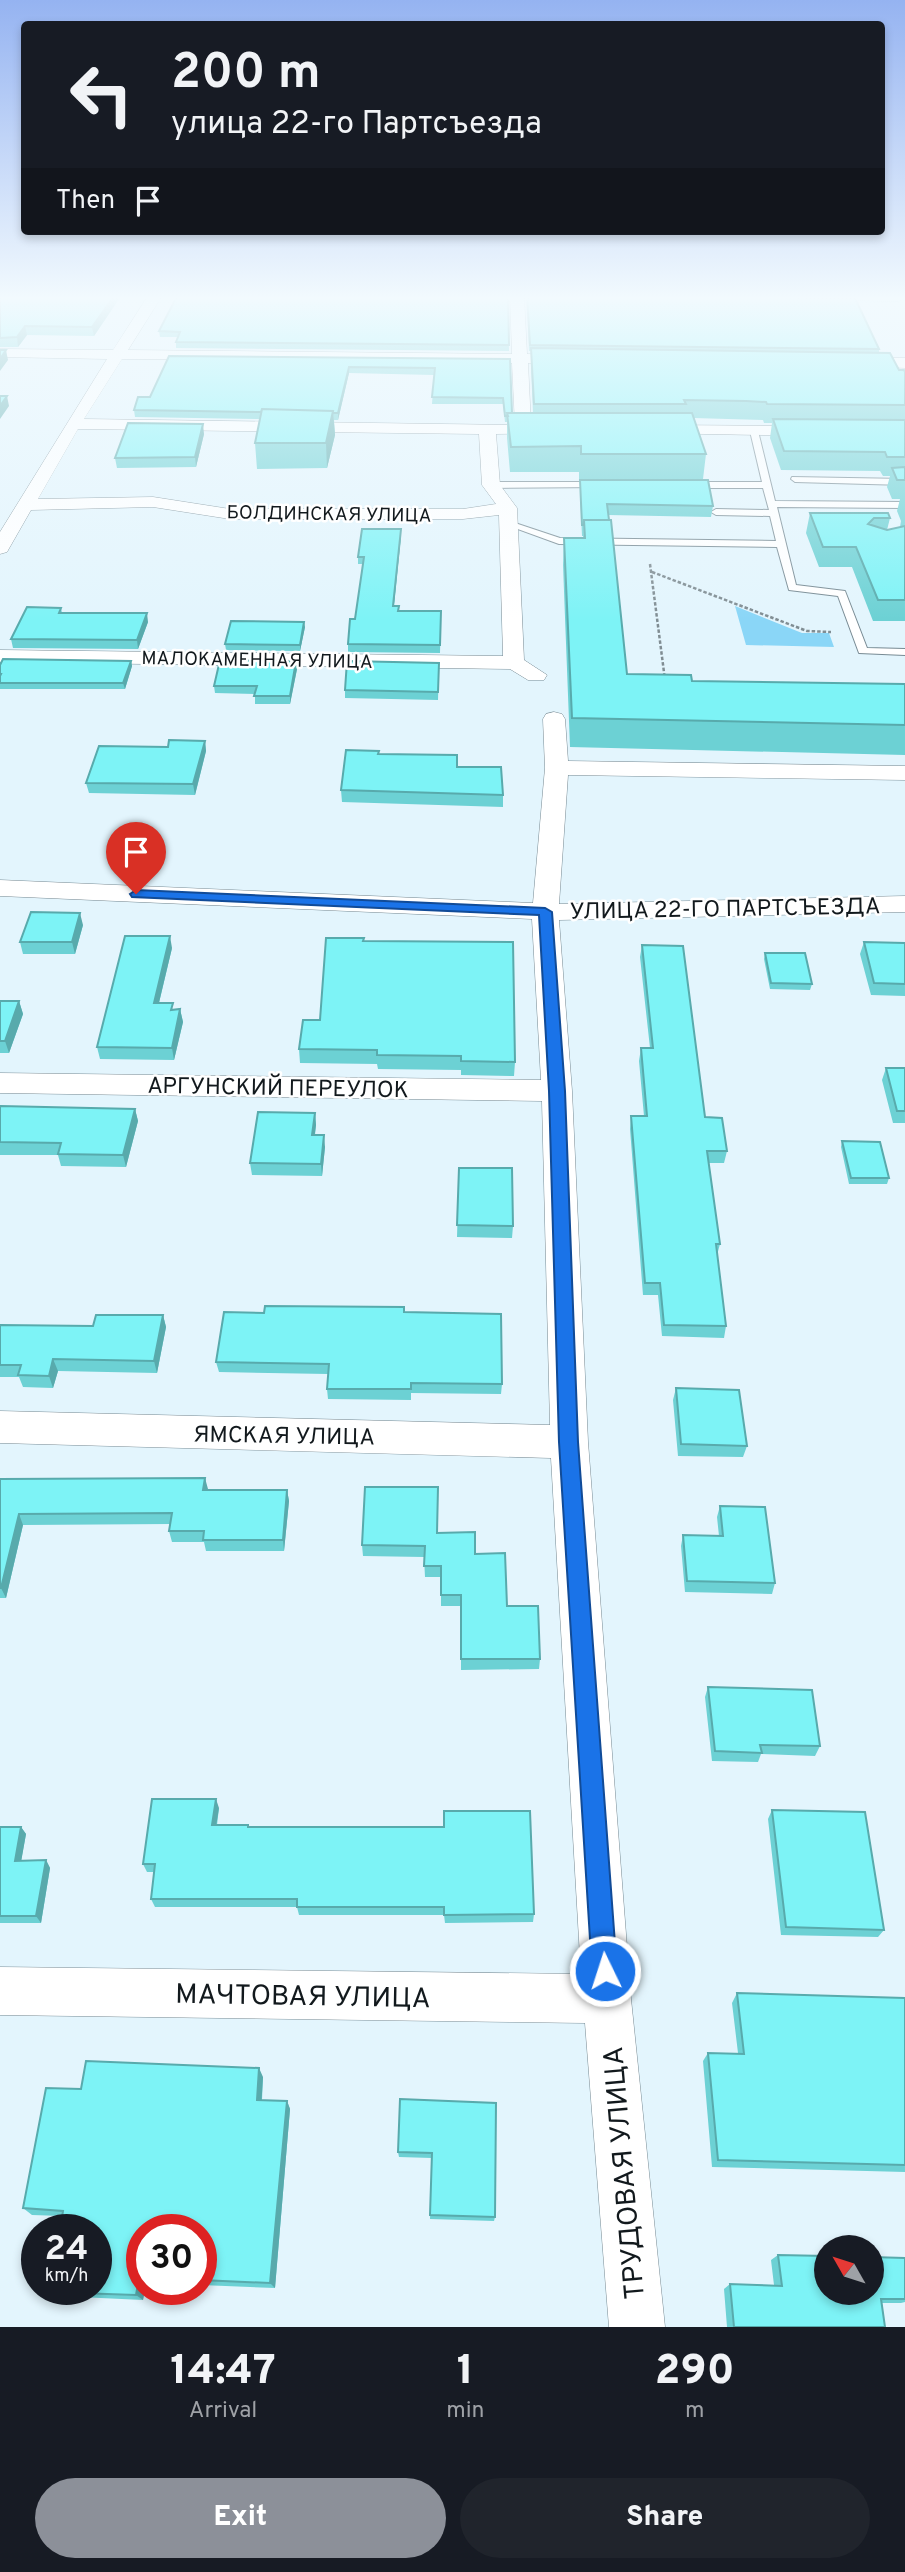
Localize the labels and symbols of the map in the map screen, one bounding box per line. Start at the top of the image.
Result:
street label: БОЛДИНСКАЯ УЛИЦА [226,501,432,529]
street label: МАЛОКАМЕННАЯ УЛИЦА [141,647,373,675]
pin [106,822,166,894]
street label: УЛИЦА 22-ГО ПАРТСЪЕЗДА [569,893,881,928]
street label: АРГУНСКИЙ ПЕРЕУЛОК [147,1071,409,1106]
street label: ЯМСКАЯ УЛИЦА [193,1421,375,1454]
position arrow [568,1934,642,2008]
street label: МАЧТОВАЯ УЛИЦА [175,1978,431,2018]
street label: ТРУДОВАЯ УЛИЦА [597,2045,655,2301]
speed limit sign: 30 [126,2214,217,2305]
north arrow [814,2235,884,2305]

